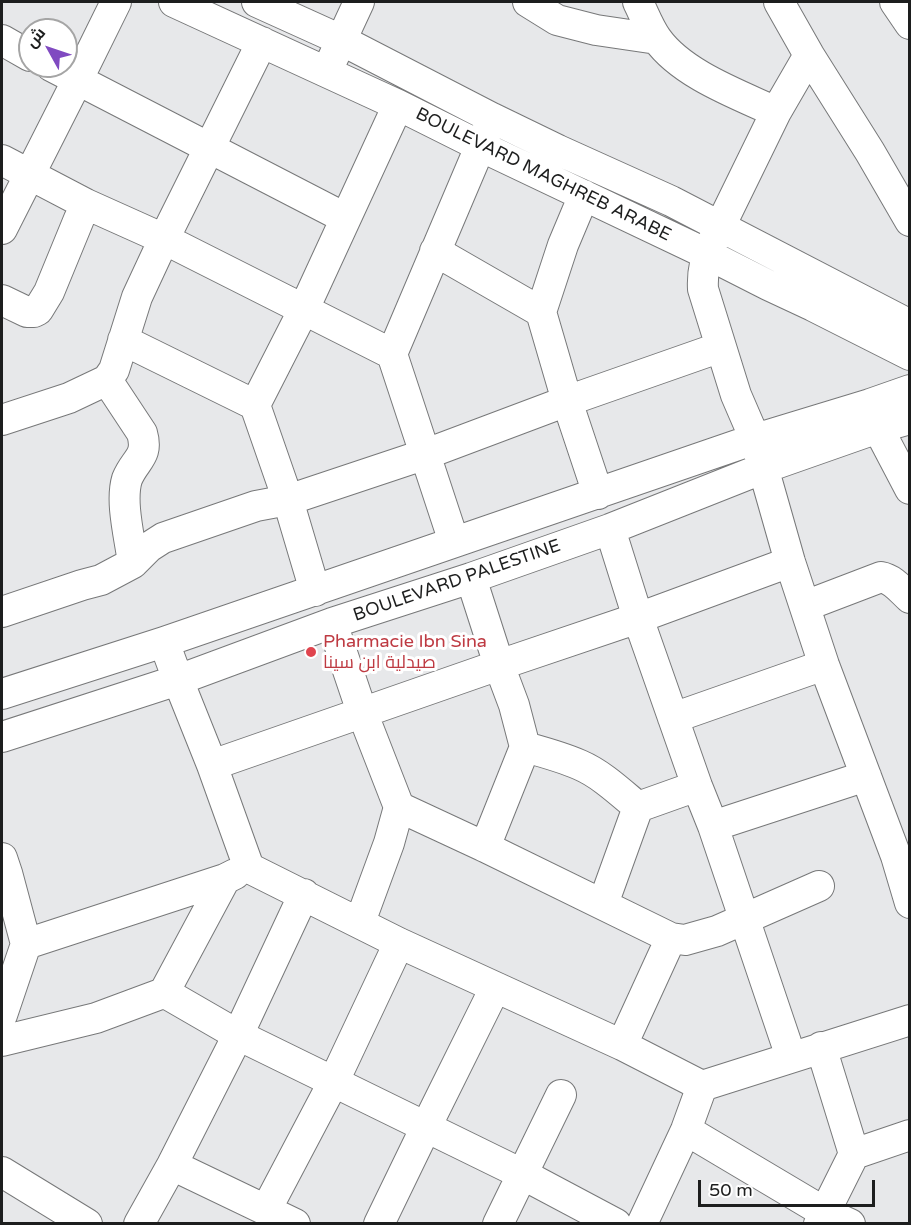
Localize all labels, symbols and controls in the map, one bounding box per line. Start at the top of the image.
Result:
north arrow [18,18,78,78]
text: ش [21,23,50,52]
street label: BOULEVARD MAGHREB ARABE [412,104,674,246]
street label: BOULEVARD PALESTINE [351,535,563,627]
place label: Pharmacie Ibn Sina صيدلية ابن سينا [323,631,487,674]
marker: Pharmacie Ibn Sina صيدلية ابن سينا [304,645,318,659]
scale bar [701,1168,878,1206]
text: 50 m [709,1179,753,1201]

